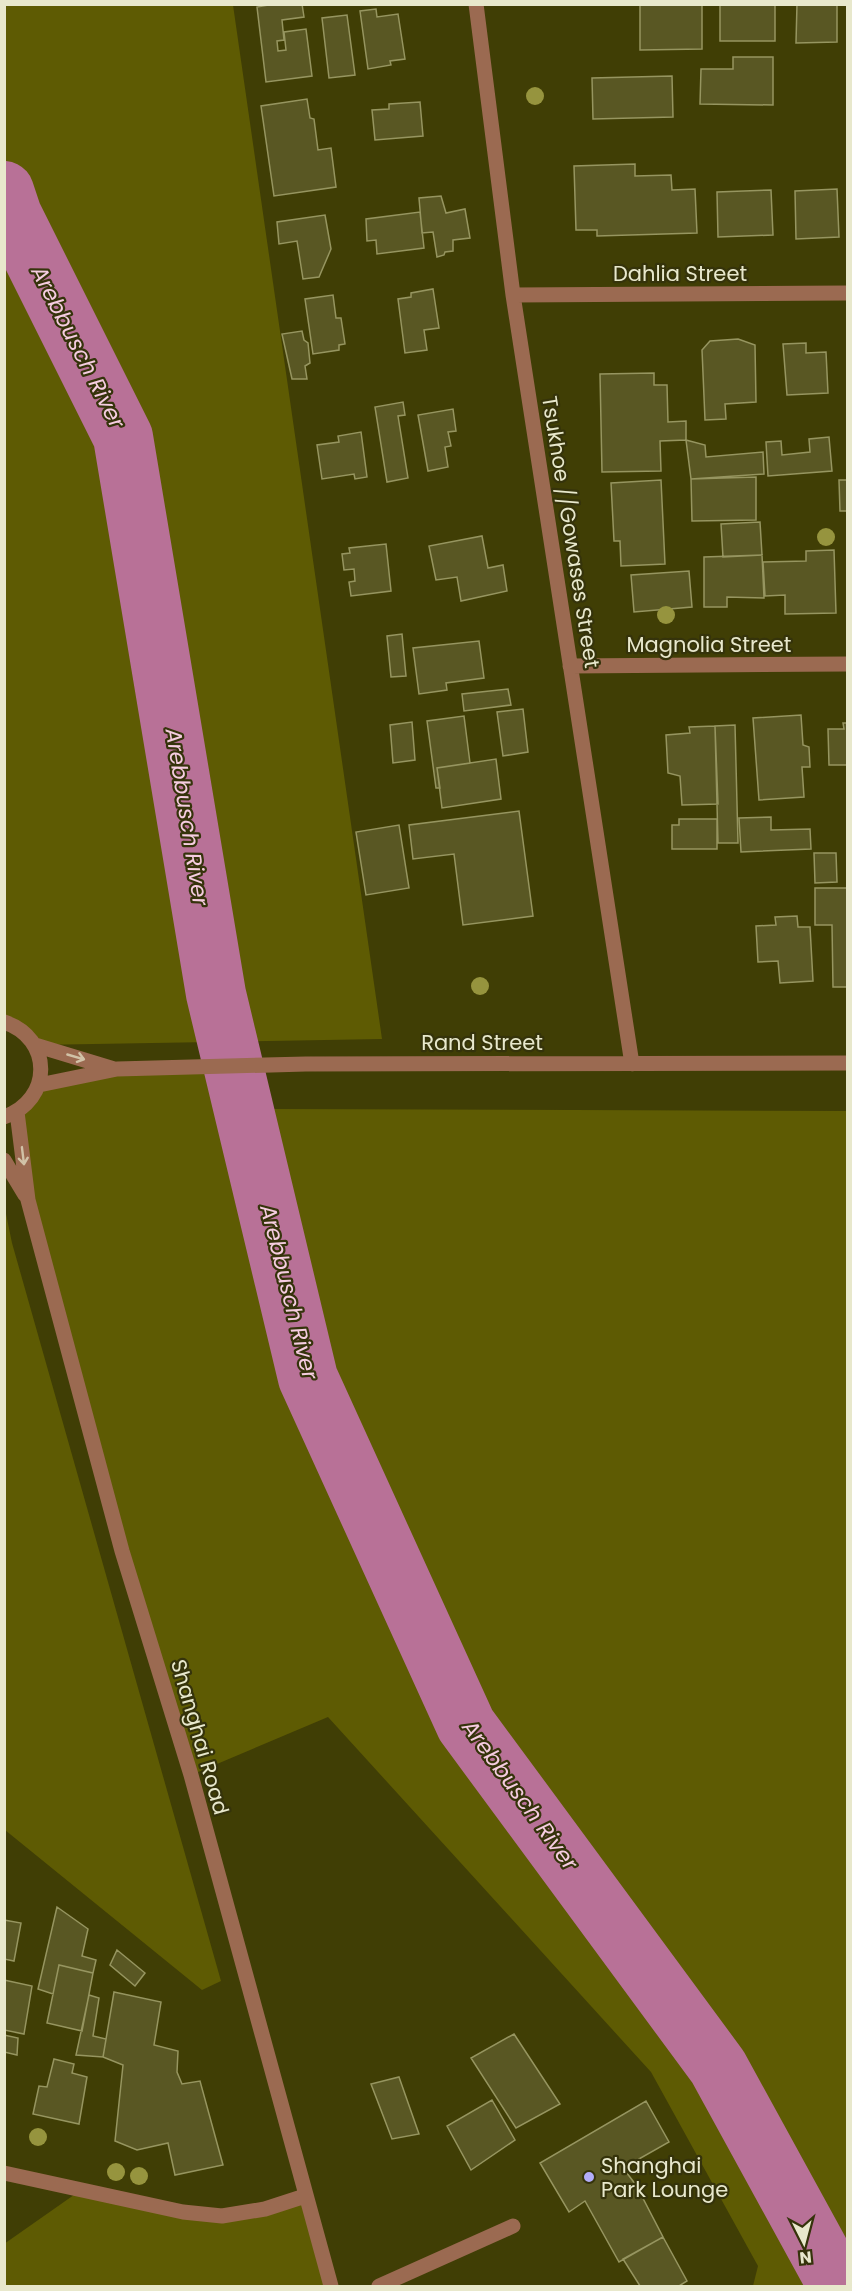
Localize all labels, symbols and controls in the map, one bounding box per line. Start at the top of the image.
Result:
water label: Arebbusch River [23,259,133,434]
street label: Dahlia Street [613,259,747,288]
street label: Tsukhoe //Gowases Street [535,394,607,670]
street label: Magnolia Street [627,630,791,659]
water label: Arebbusch River [158,725,216,909]
street label: Rand Street [421,1028,543,1057]
one-way arrow [66,1052,85,1063]
one-way arrow [17,1146,28,1165]
water label: Arebbusch River [252,1200,326,1383]
street label: Shanghai Road [164,1656,236,1818]
water label: Arebbusch River [454,1713,586,1877]
place label: Shanghai Park Lounge [601,2151,728,2204]
marker: Shanghai Park Lounge [582,2170,596,2184]
north arrow [774,2213,834,2273]
text: N [798,2245,813,2269]

